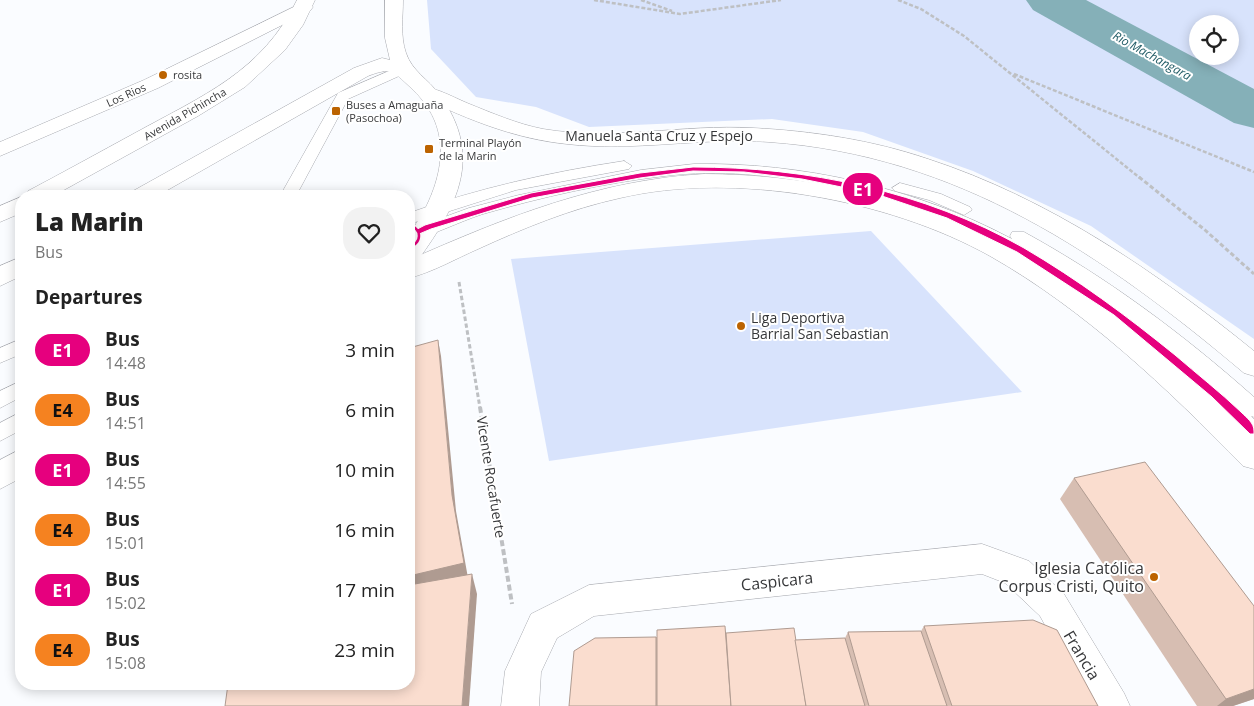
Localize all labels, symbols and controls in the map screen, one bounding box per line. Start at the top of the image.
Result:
map controls [1189,15,1239,65]
button: locate [1189,15,1239,65]
water label: Rio Machangara [1110,27,1195,84]
place label: rosita [173,67,202,82]
marker: rosita [157,69,169,81]
street label: Los Rios [104,79,148,110]
street label: Avenida Pichincha [141,84,229,143]
place label: Buses a Amaguaña (Pasochoa) [346,97,443,125]
marker: Buses a Amaguaña (Pasochoa) [330,105,342,117]
street label: Manuela Santa Cruz y Espejo [565,126,753,145]
place label: Terminal Playón de la Marin [439,135,522,163]
marker: Terminal Playón de la Marin [423,143,435,155]
line badge: E1 [840,173,886,205]
text: E1 [853,177,873,201]
text: La Marin [35,205,143,238]
button: heart [343,207,395,259]
unlabelled marker [398,225,420,247]
text: Bus [35,241,63,263]
text: Departures [35,284,142,310]
place label: Liga Deportiva Barrial San Sebastian [751,308,889,343]
marker: Liga Deportiva Barrial San Sebastian [735,320,747,332]
text: Bus [105,326,140,352]
text: 3 min [345,337,395,363]
text: E1 [52,338,73,362]
text: 14:48 [105,352,146,374]
text: Bus [105,386,140,412]
text: 6 min [345,397,395,423]
text: E4 [52,398,73,422]
text: 14:51 [105,412,146,434]
street label: Vicente Rocafuerte [473,415,511,539]
text: Bus [105,446,140,472]
text: 10 min [334,457,395,483]
text: E1 [52,458,73,482]
text: 14:55 [105,472,146,494]
text: Bus [105,506,140,532]
text: 16 min [334,517,395,543]
text: E4 [52,518,73,542]
text: 15:01 [105,532,146,554]
place label: Iglesia Católica Corpus Cristi, Quito [998,557,1144,597]
text: Bus [105,566,140,592]
street label: Caspicara [740,566,814,596]
marker: Iglesia Católica Corpus Cristi, Quito [1148,571,1160,583]
text: 17 min [334,577,395,603]
text: E1 [52,578,73,602]
text: 15:02 [105,592,146,614]
text: Bus [105,626,140,652]
street label: Francia [1059,626,1105,684]
text: 23 min [334,637,395,663]
text: E4 [52,638,73,662]
text: 15:08 [105,652,146,674]

